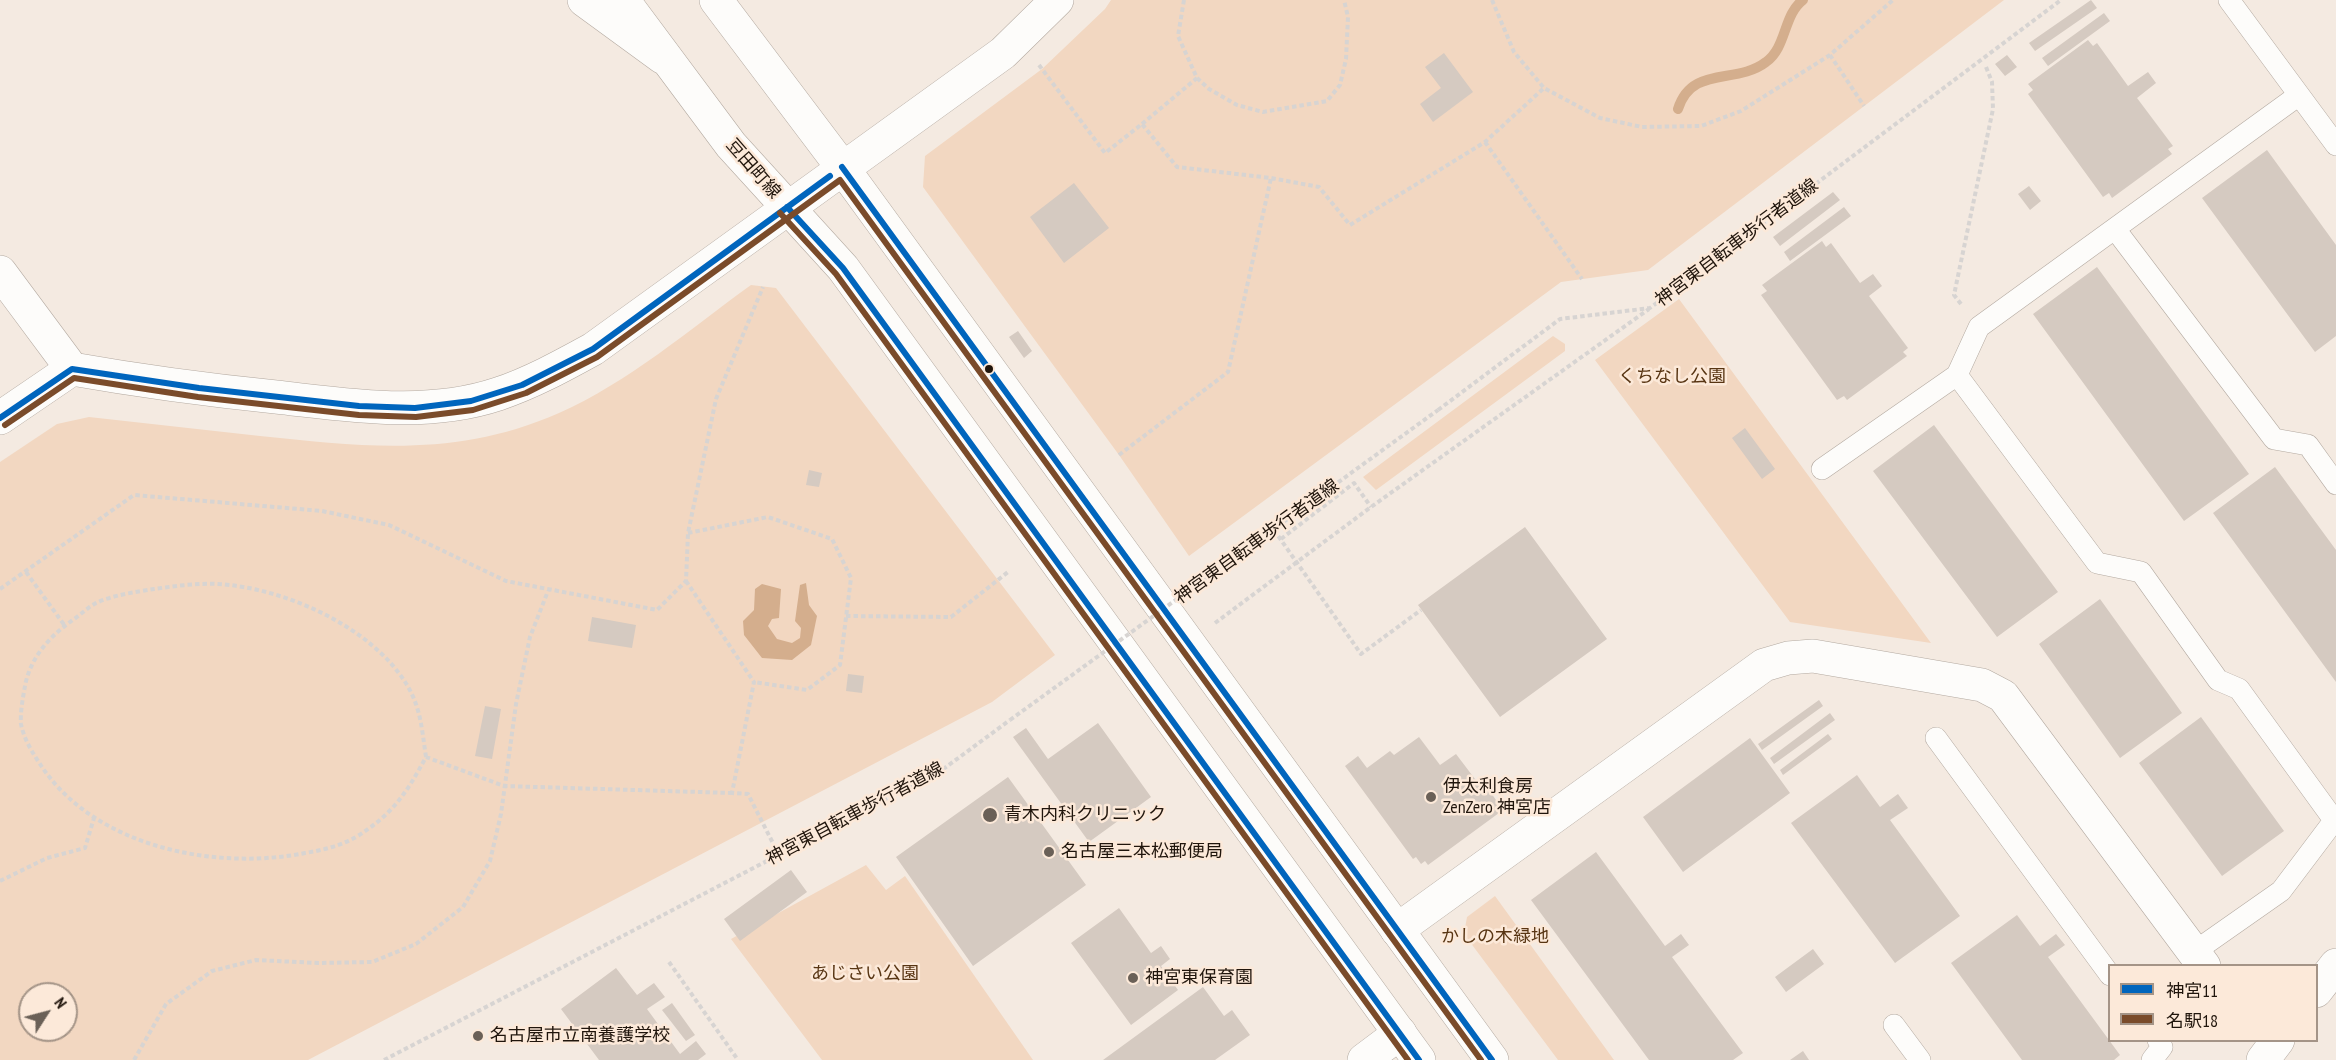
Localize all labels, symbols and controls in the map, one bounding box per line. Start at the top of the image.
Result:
street label: 豆田町線 [721,135,785,203]
street label: 神宮東自転車歩行者道線 [1651,175,1823,311]
unlabelled marker [983,363,995,375]
park label: くちなし公園 [1618,366,1726,388]
street label: 神宮東自転車歩行者道線 [1171,475,1343,609]
street label: 神宮東自転車歩行者道線 [763,758,947,870]
place label: 伊太利食房 ZenZero 神宮店 [1443,776,1551,818]
marker: 伊太利食房 ZenZero 神宮店 [1424,790,1438,804]
place label: 青木内科クリニック [1004,804,1166,826]
marker: 青木内科クリニック [981,806,999,824]
place label: 名古屋三本松郵便局 [1061,841,1223,863]
marker: 名古屋三本松郵便局 [1042,845,1056,859]
park label: かしの木緑地 [1441,926,1549,948]
park label: あじさい公園 [811,963,919,985]
legend [2108,964,2318,1042]
place label: 神宮東保育園 [1145,967,1253,989]
marker: 神宮東保育園 [1126,971,1140,985]
text: 神宮11 [2166,979,2218,1002]
north arrow [18,982,78,1042]
text: N [50,993,72,1012]
text: 名駅18 [2166,1009,2218,1032]
place label: 名古屋市立南養護学校 [490,1025,670,1047]
marker: 名古屋市立南養護学校 [471,1029,485,1043]

